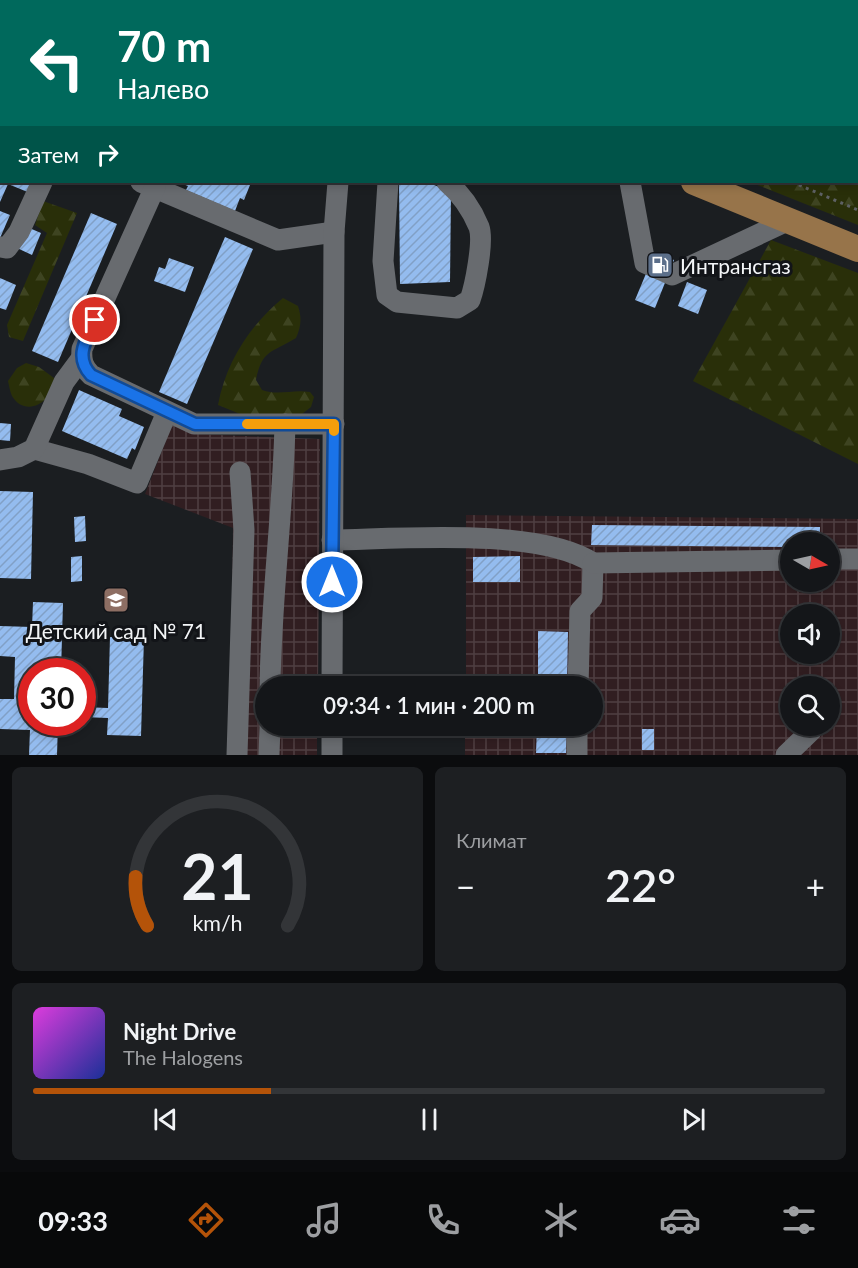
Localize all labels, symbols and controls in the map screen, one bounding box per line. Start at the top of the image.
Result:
text: 70 m [117,21,211,71]
icon: left [18,24,96,102]
text: Налево [117,72,209,105]
icon: right [91,138,124,171]
text: Затем [18,141,79,168]
fuel station icon: Интрансгаз [645,250,675,280]
place label: Интрансгаз [680,253,791,278]
pin [69,294,120,345]
icon: arrive [78,303,111,336]
north arrow [780,532,840,592]
map controls [780,532,840,736]
position arrow [300,550,364,614]
school or university icon: Детский сад № 71 [101,585,131,615]
button: sound [780,604,840,664]
place label: Детский сад № 71 [26,618,206,643]
speed limit sign: 30 [18,658,96,736]
button: search [780,676,840,736]
text: 09:34 · 1 мин · 200 m [323,692,535,719]
text: Климат [456,828,527,852]
text: 21 [181,838,254,913]
text: 22° [605,858,676,912]
text: − [456,866,475,906]
text: + [806,866,825,906]
text: km/h [192,910,243,936]
text: Night Drive [123,1018,236,1045]
text: The Halogens [123,1045,243,1069]
icon: previous [149,1103,182,1136]
icon: pause [413,1103,446,1136]
icon: next [677,1103,710,1136]
icon: directions [185,1199,227,1241]
icon: music [303,1199,345,1241]
icon: phone [422,1199,464,1241]
icon: climate [540,1199,582,1241]
icon: car [659,1199,701,1241]
icon: filters [778,1199,820,1241]
text: 09:33 [38,1204,108,1237]

